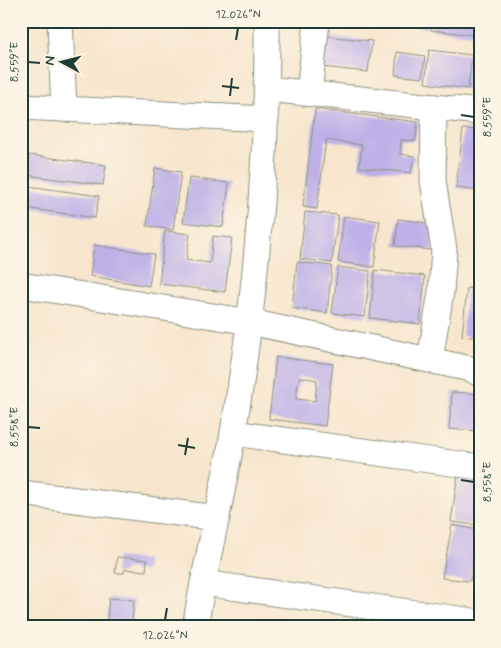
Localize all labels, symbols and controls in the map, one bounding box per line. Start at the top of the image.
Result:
text: 12.026°N [215,7,261,23]
north arrow [38,38,88,88]
text: 8.559°E [7,42,23,82]
text: N [41,55,60,66]
text: 8.559°E [480,97,496,137]
text: 8.558°E [7,407,23,447]
text: 8.558°E [480,462,496,502]
text: 12.026°N [142,628,188,644]

